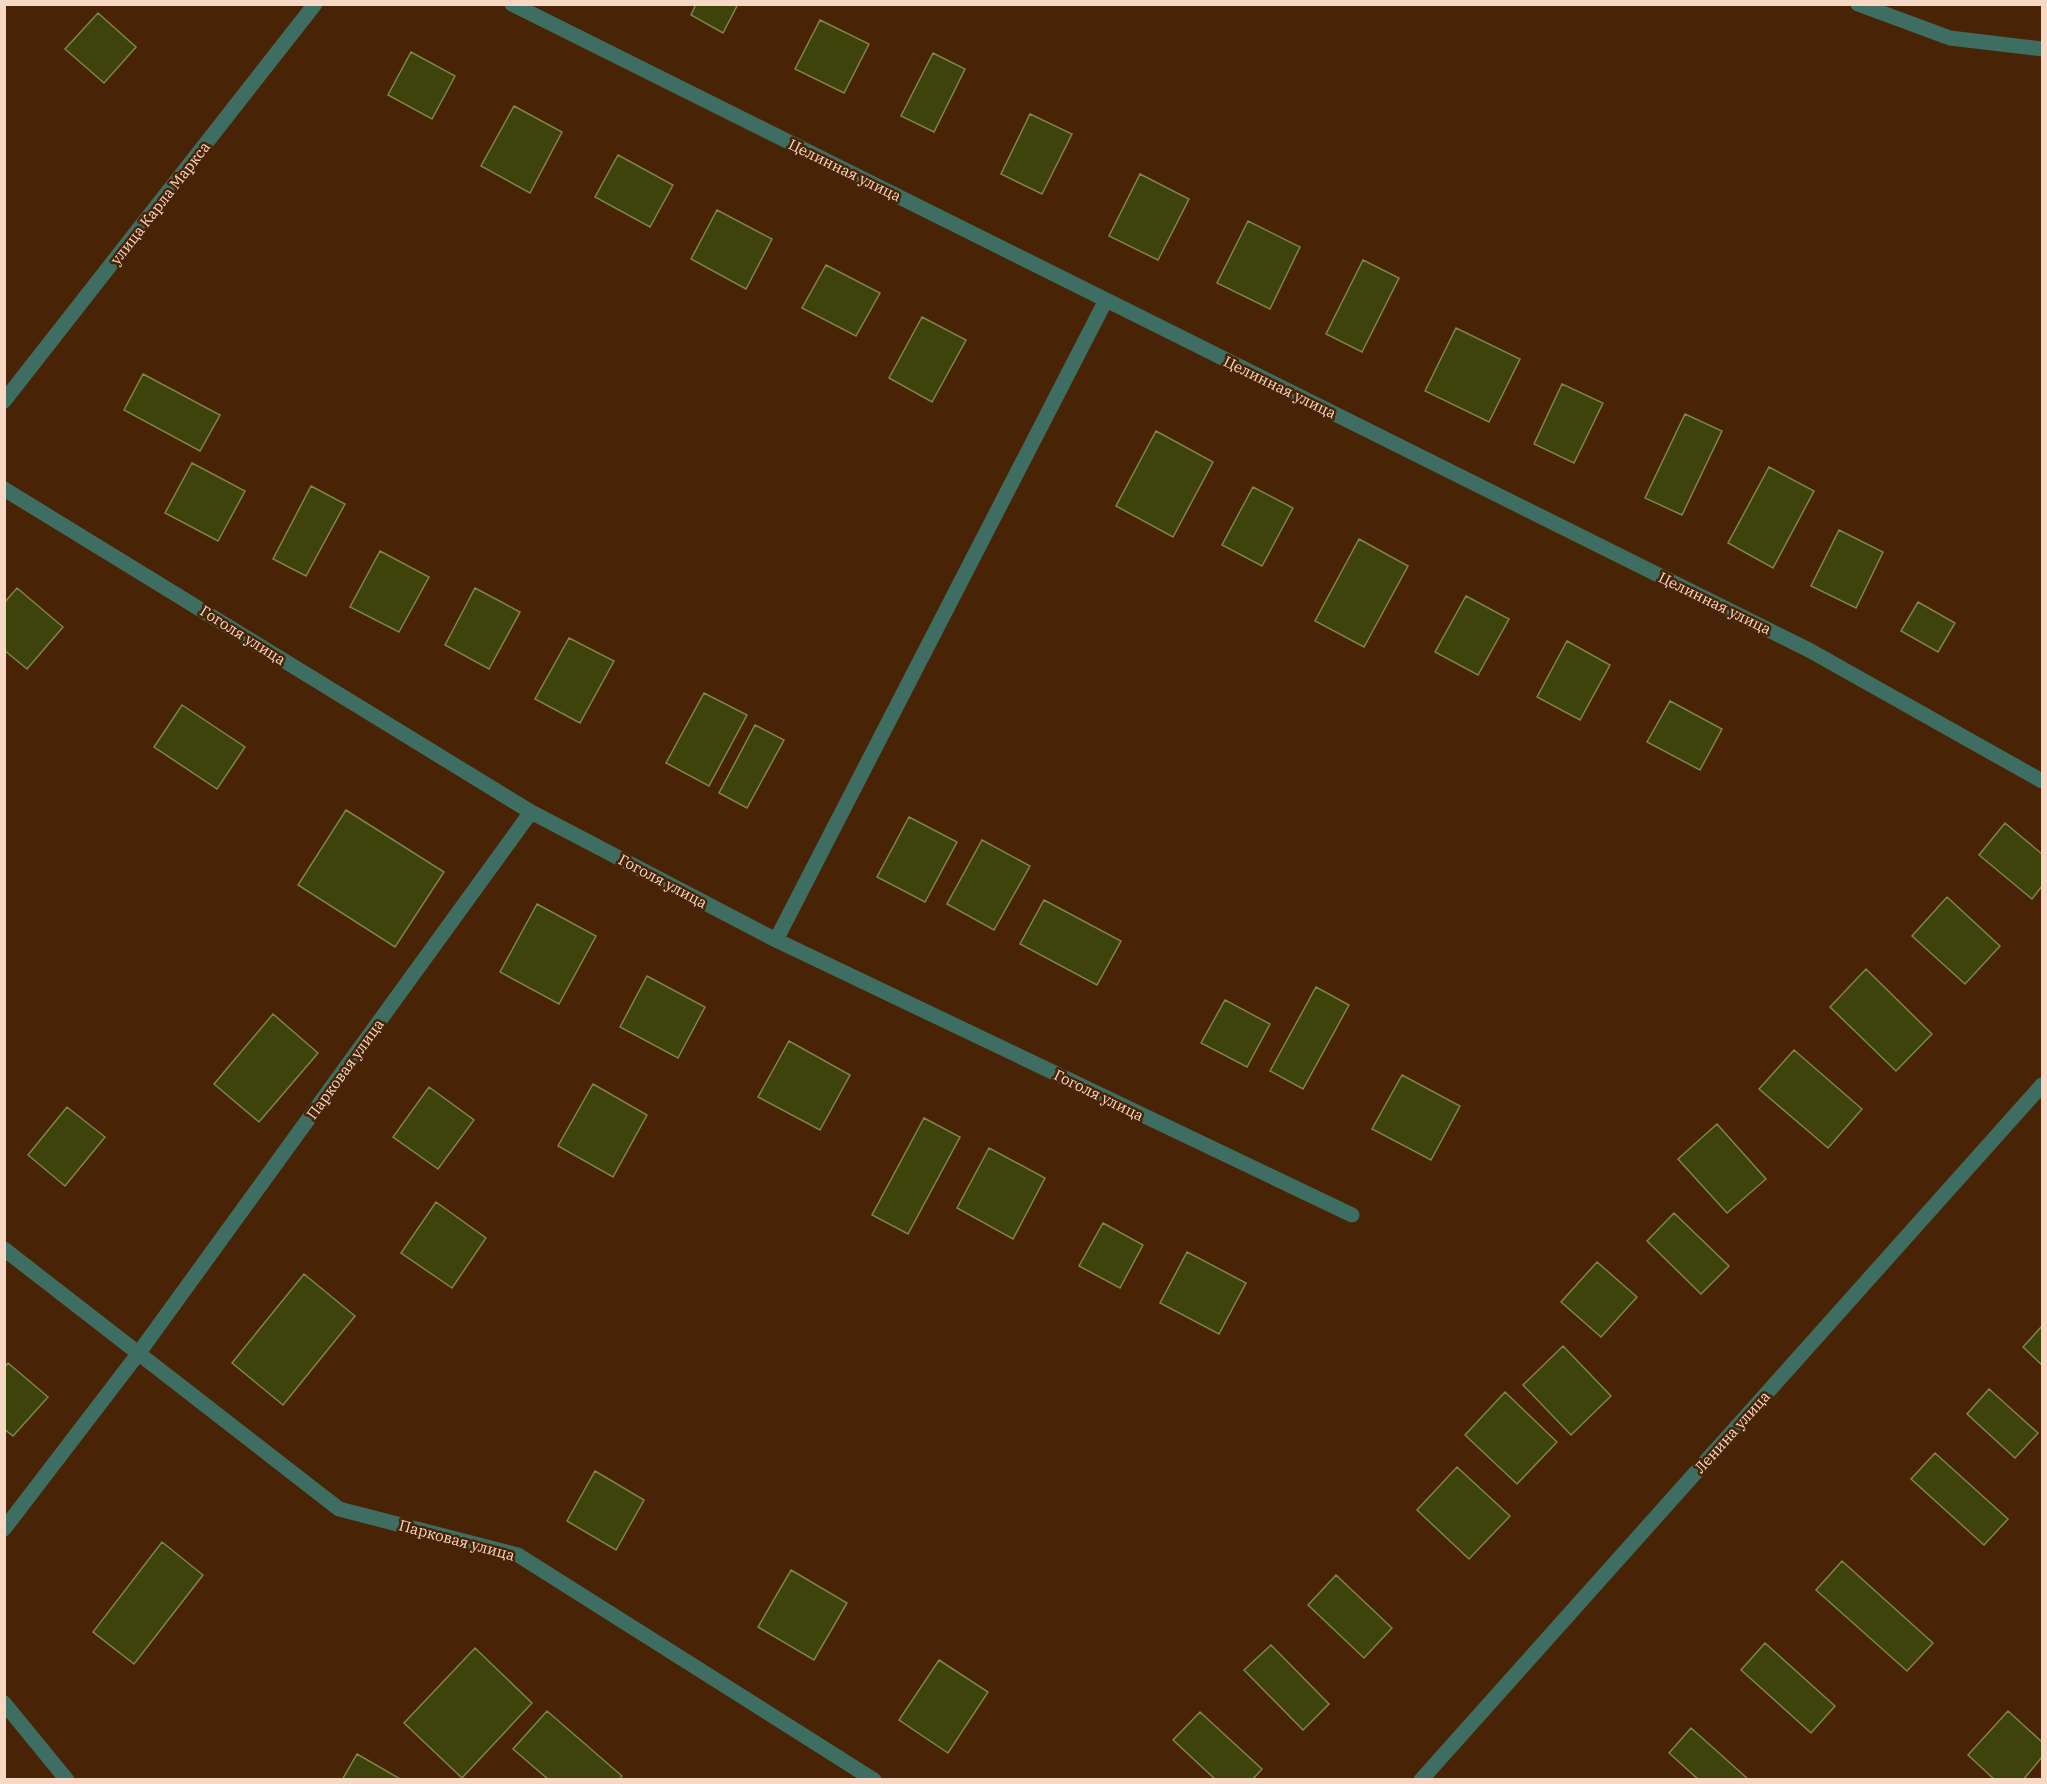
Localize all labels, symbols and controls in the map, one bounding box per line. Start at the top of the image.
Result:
street label: Целинная улица [786,134,904,206]
street label: улица Карла Маркса [106,138,214,268]
street label: Целинная улица [1221,351,1339,423]
street label: Целинная улица [1656,567,1774,639]
street label: Гоголя улица [197,601,289,669]
street label: Гоголя улица [615,850,711,912]
street label: Парковая улица [302,1015,388,1123]
street label: Гоголя улица [1051,1065,1147,1125]
street label: Ленина улица [1690,1387,1774,1477]
street label: Парковая улица [397,1515,517,1565]

